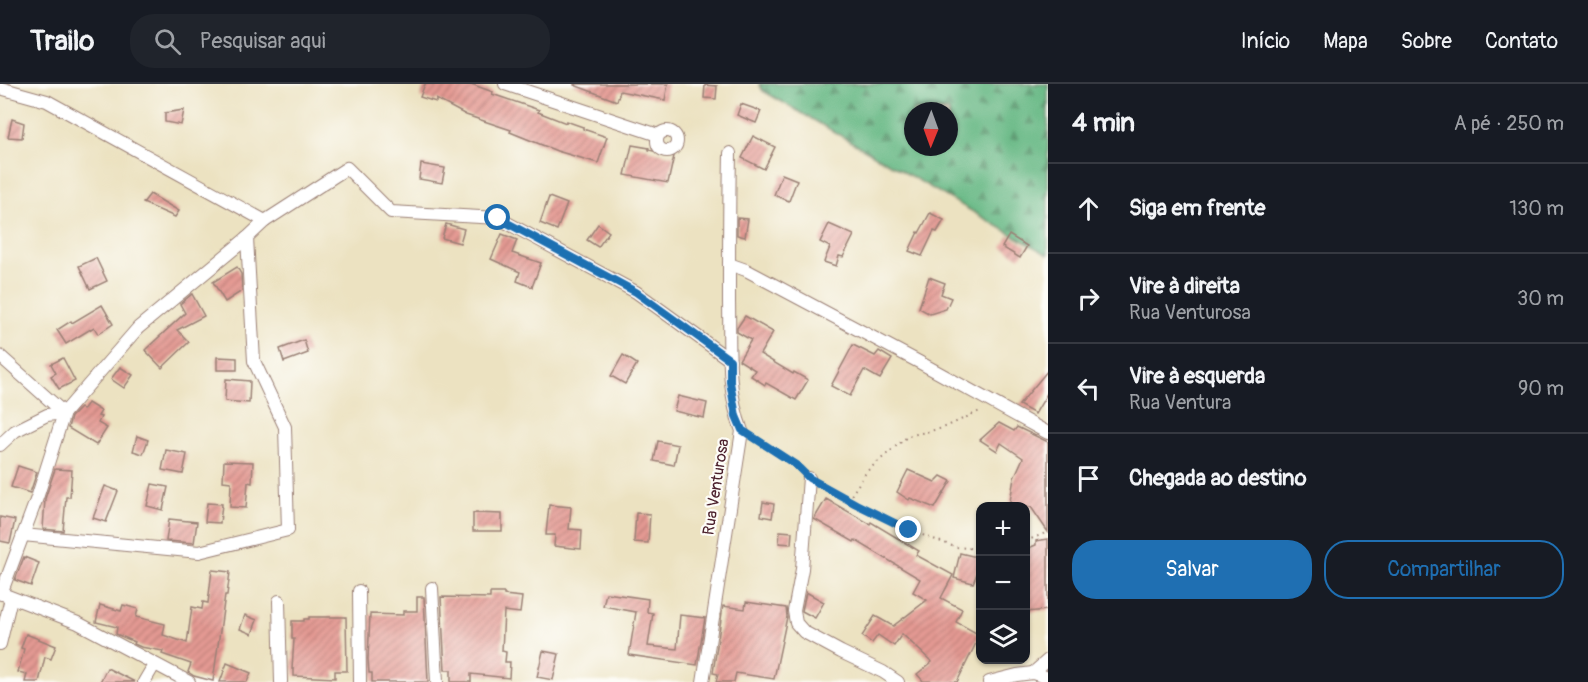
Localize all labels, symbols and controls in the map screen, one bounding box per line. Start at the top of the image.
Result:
search box [130,14,550,68]
text: Trailo [30,24,94,59]
icon: search [151,25,184,58]
text: Pesquisar aqui [199,27,326,55]
text: Início [1241,28,1290,55]
text: Mapa [1323,28,1368,55]
text: Sobre [1401,28,1452,55]
text: Contato [1485,28,1558,55]
north arrow [904,102,958,156]
text: 4 min [1072,107,1135,139]
text: A pé · 250 m [1454,111,1564,136]
icon: ahead [1072,192,1105,225]
text: Siga em frente [1129,194,1265,222]
text: 130 m [1509,196,1564,221]
route start [484,204,510,230]
text: Vire à direita [1129,272,1240,300]
icon: right [1072,282,1105,315]
text: 30 m [1517,286,1564,311]
text: Rua Venturosa [1129,300,1251,325]
text: Vire à esquerda [1129,362,1265,390]
icon: left [1072,372,1105,405]
text: 90 m [1518,376,1564,401]
text: Rua Ventura [1129,390,1231,415]
street label: Rua Venturosa [699,437,733,537]
icon: arrive [1072,462,1105,495]
text: Chegada ao destino [1129,464,1307,492]
map controls [976,502,1030,664]
button: + [976,502,1030,556]
route end [895,516,921,542]
button: Salvar [1072,540,1312,599]
button: Compartilhar [1324,540,1564,599]
button: − [976,556,1030,610]
button: layers [976,610,1030,664]

